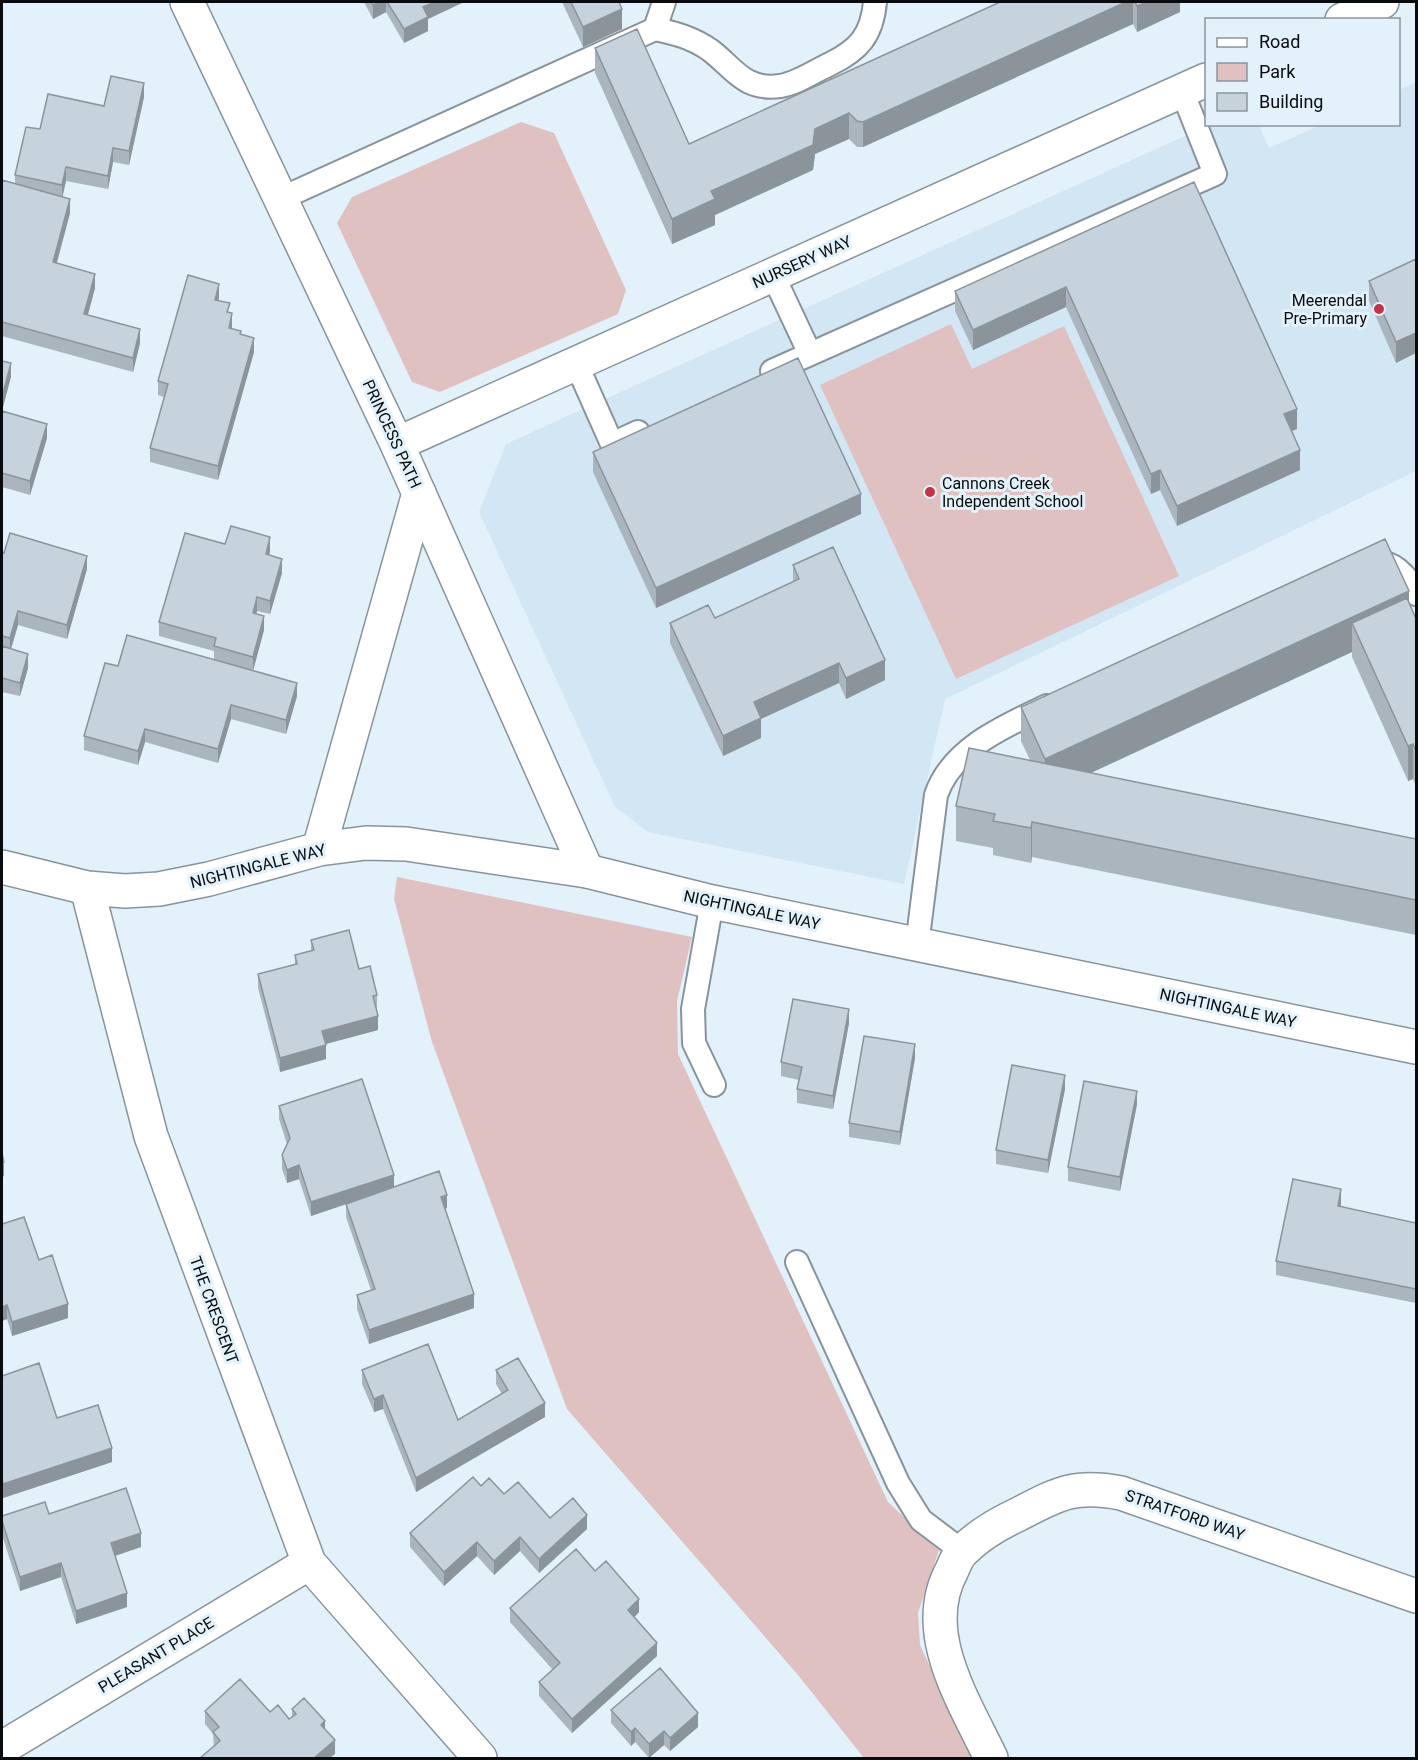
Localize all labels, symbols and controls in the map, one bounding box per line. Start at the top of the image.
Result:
legend [1205,18,1400,126]
text: Road [1259,31,1300,52]
text: Park [1259,61,1296,82]
text: Building [1259,91,1323,112]
street label: NURSERY WAY [749,232,855,292]
place label: Meerendal Pre-Primary [1283,291,1367,328]
marker: Meerendal Pre-Primary [1372,302,1386,316]
street label: PRINCESS PATH [359,377,425,491]
place label: Cannons Creek Independent School [942,474,1083,511]
marker: Cannons Creek Independent School [923,485,937,499]
street label: NIGHTINGALE WAY [188,840,328,892]
street label: NIGHTINGALE WAY [682,886,823,934]
street label: NIGHTINGALE WAY [1158,984,1299,1032]
street label: THE CRESCENT [186,1254,242,1367]
street label: STRATFORD WAY [1123,1486,1248,1544]
street label: PLEASANT PLACE [95,1613,217,1697]

